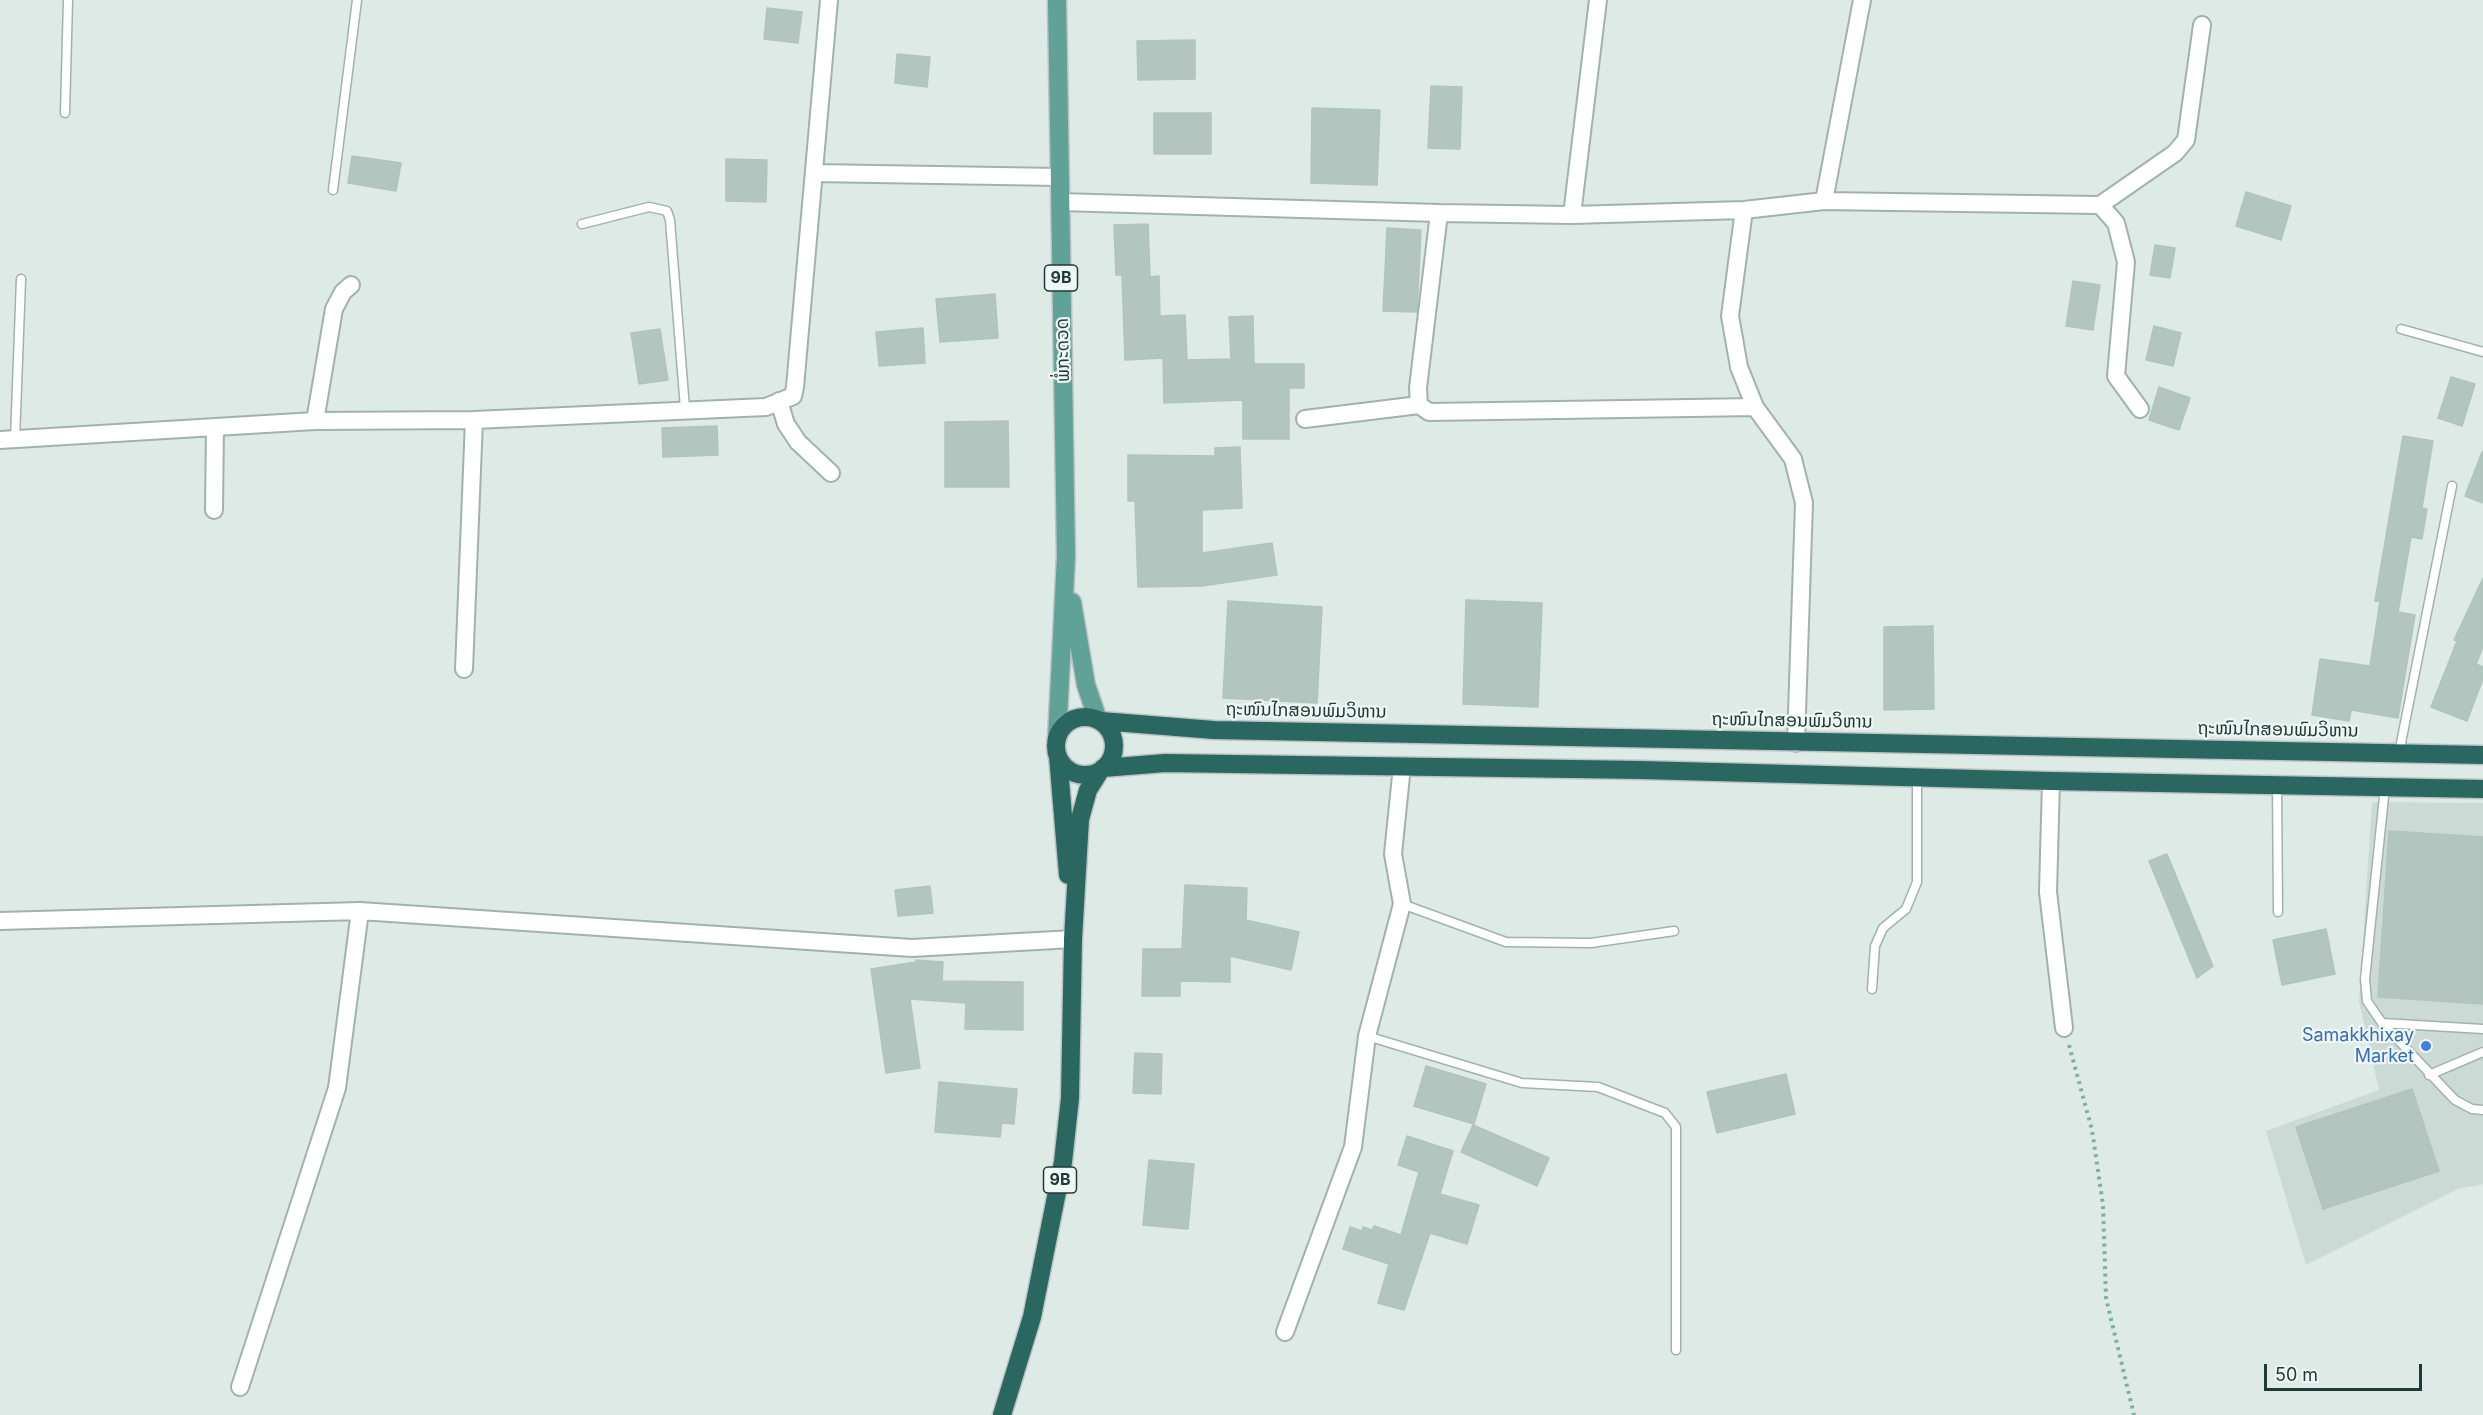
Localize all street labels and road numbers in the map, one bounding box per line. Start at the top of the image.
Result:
road number: 9B [1044,265,1078,291]
street label: ພໍ່ກະດວດ [1052,318,1074,382]
street label: ຖະໜົນໄກສອນພົມວິຫານ [1225,699,1387,723]
street label: ຖະໜົນໄກສອນພົມວິຫານ [1711,709,1873,733]
street label: ຖະໜົນໄກສອນພົມວິຫານ [2197,718,2359,742]
road number: 9B [1044,1167,1076,1193]

